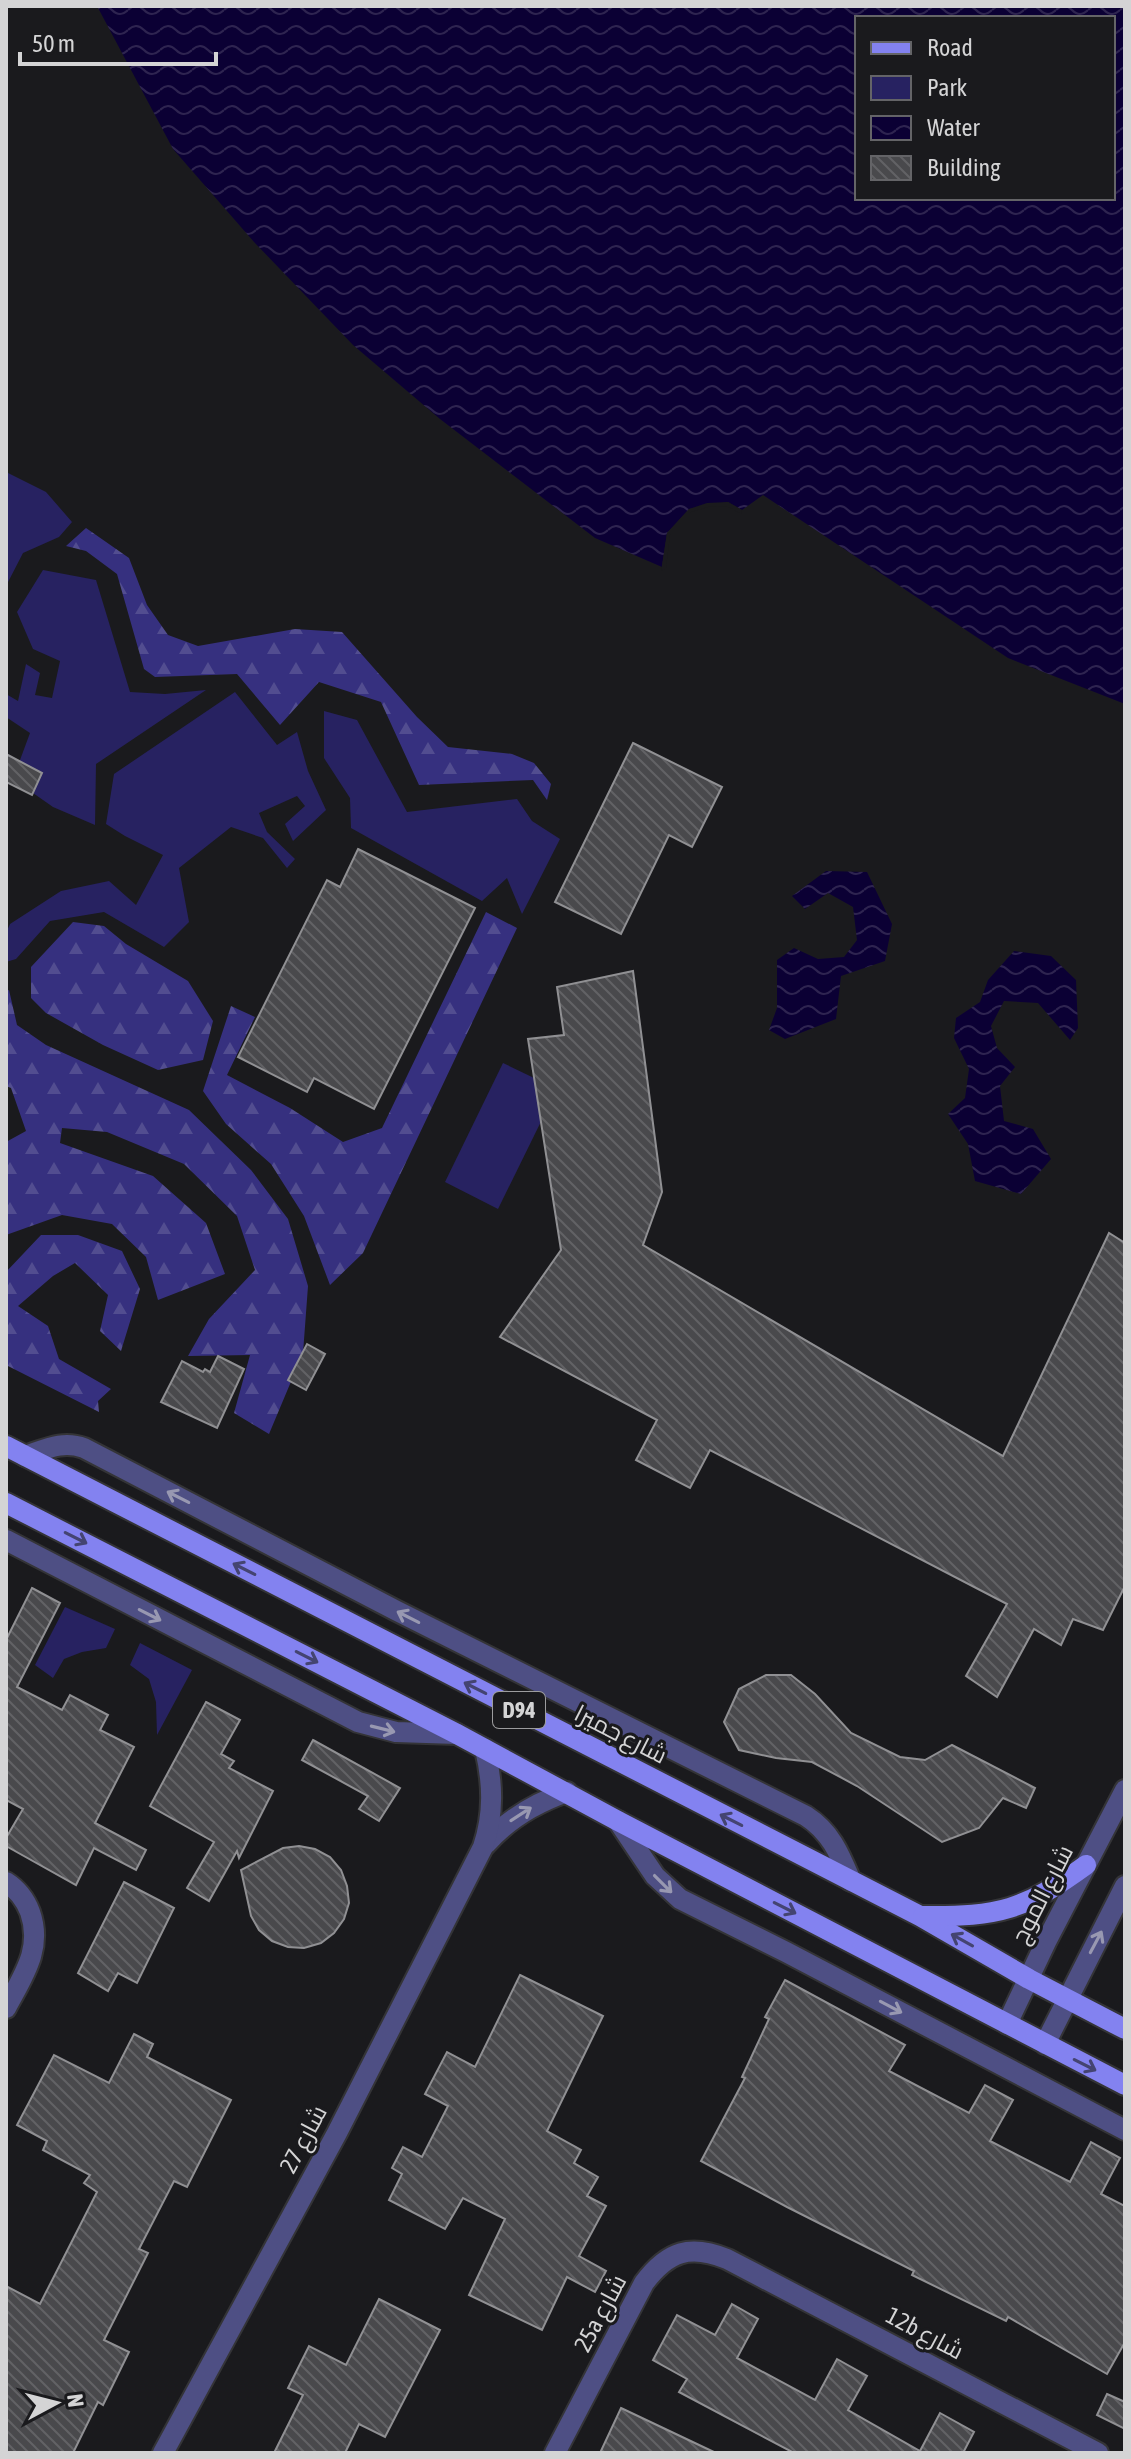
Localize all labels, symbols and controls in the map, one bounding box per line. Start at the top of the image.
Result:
scale bar [20,16,216,66]
legend [855,16,1115,200]
text: 50 m [32,30,75,57]
text: Road [927,34,973,61]
text: Park [927,74,968,101]
text: Water [927,114,980,141]
text: Building [927,154,1001,181]
one-way arrow [166,1488,190,1504]
one-way arrow [63,1531,87,1547]
one-way arrow [232,1560,256,1576]
one-way arrow [137,1607,161,1623]
one-way arrow [397,1609,421,1624]
one-way arrow [295,1650,318,1666]
one-way arrow [464,1679,488,1695]
road number: D94 [493,1692,545,1728]
street label: شارع جميرا [569,1699,672,1771]
one-way arrow [369,1722,395,1737]
one-way arrow [509,1806,532,1822]
one-way arrow [720,1811,744,1827]
street label: شارع الموج [1006,1840,1081,1949]
one-way arrow [653,1874,672,1893]
one-way arrow [773,1901,796,1917]
one-way arrow [1088,1931,1104,1955]
one-way arrow [951,1932,974,1948]
one-way arrow [879,2000,903,2016]
one-way arrow [1073,2057,1096,2073]
street label: شارع 27 [274,2101,335,2179]
street label: 25a شارع [568,2270,634,2358]
street label: 12b شارع [880,2301,968,2367]
north arrow [16,2363,96,2443]
text: N [62,2393,90,2409]

